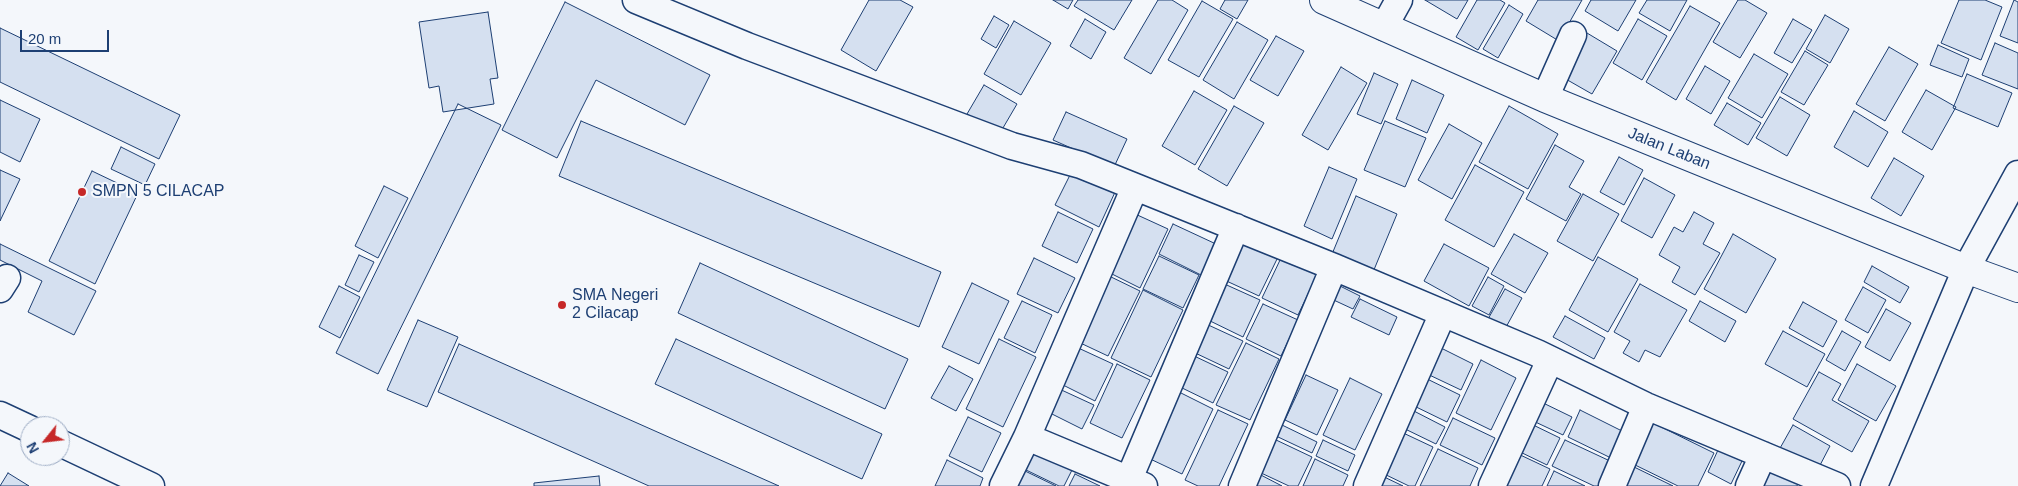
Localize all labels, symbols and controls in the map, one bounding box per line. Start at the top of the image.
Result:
scale bar [22,20,111,52]
text: 20 m [28,30,61,47]
street label: Jalan Laban [1625,124,1713,174]
place label: SMPN 5 CILACAP [92,182,224,202]
marker: SMPN 5 CILACAP [76,186,88,198]
place label: SMA Negeri 2 Cilacap [572,286,658,324]
marker: SMA Negeri 2 Cilacap [556,299,568,311]
north arrow [20,416,70,466]
text: N [23,439,42,456]

